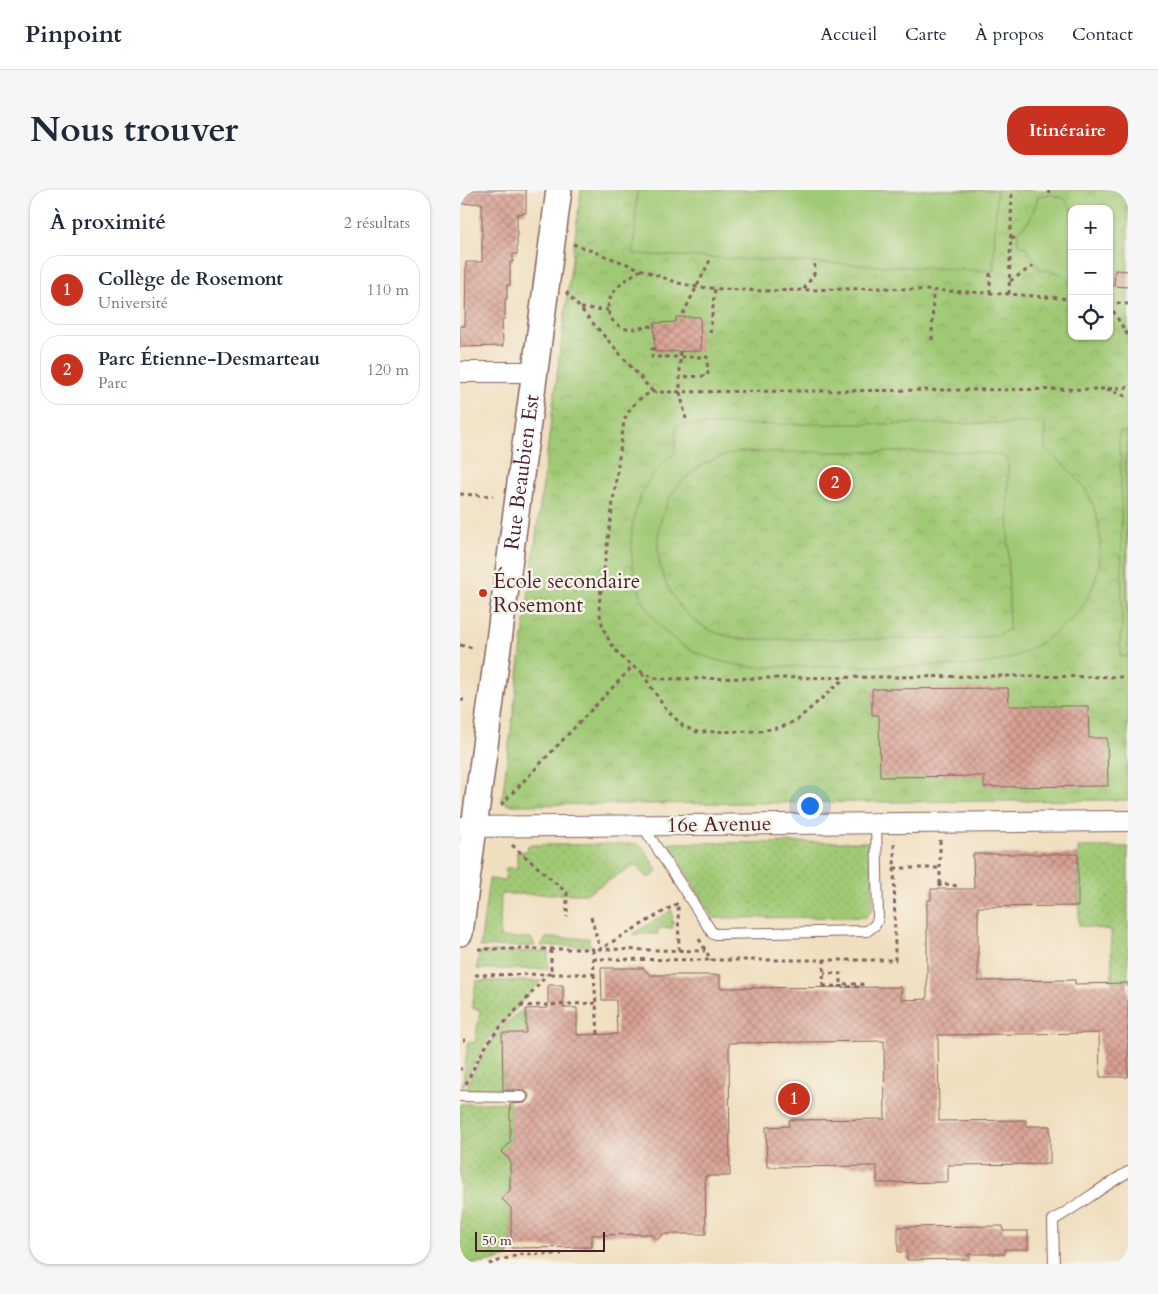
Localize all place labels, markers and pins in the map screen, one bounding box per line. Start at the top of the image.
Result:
pin: 2 [819,464,851,502]
place label: École secondaire Rosemont [493,567,640,620]
marker: École secondaire Rosemont [477,587,489,599]
pin: 1 [778,1080,810,1118]

